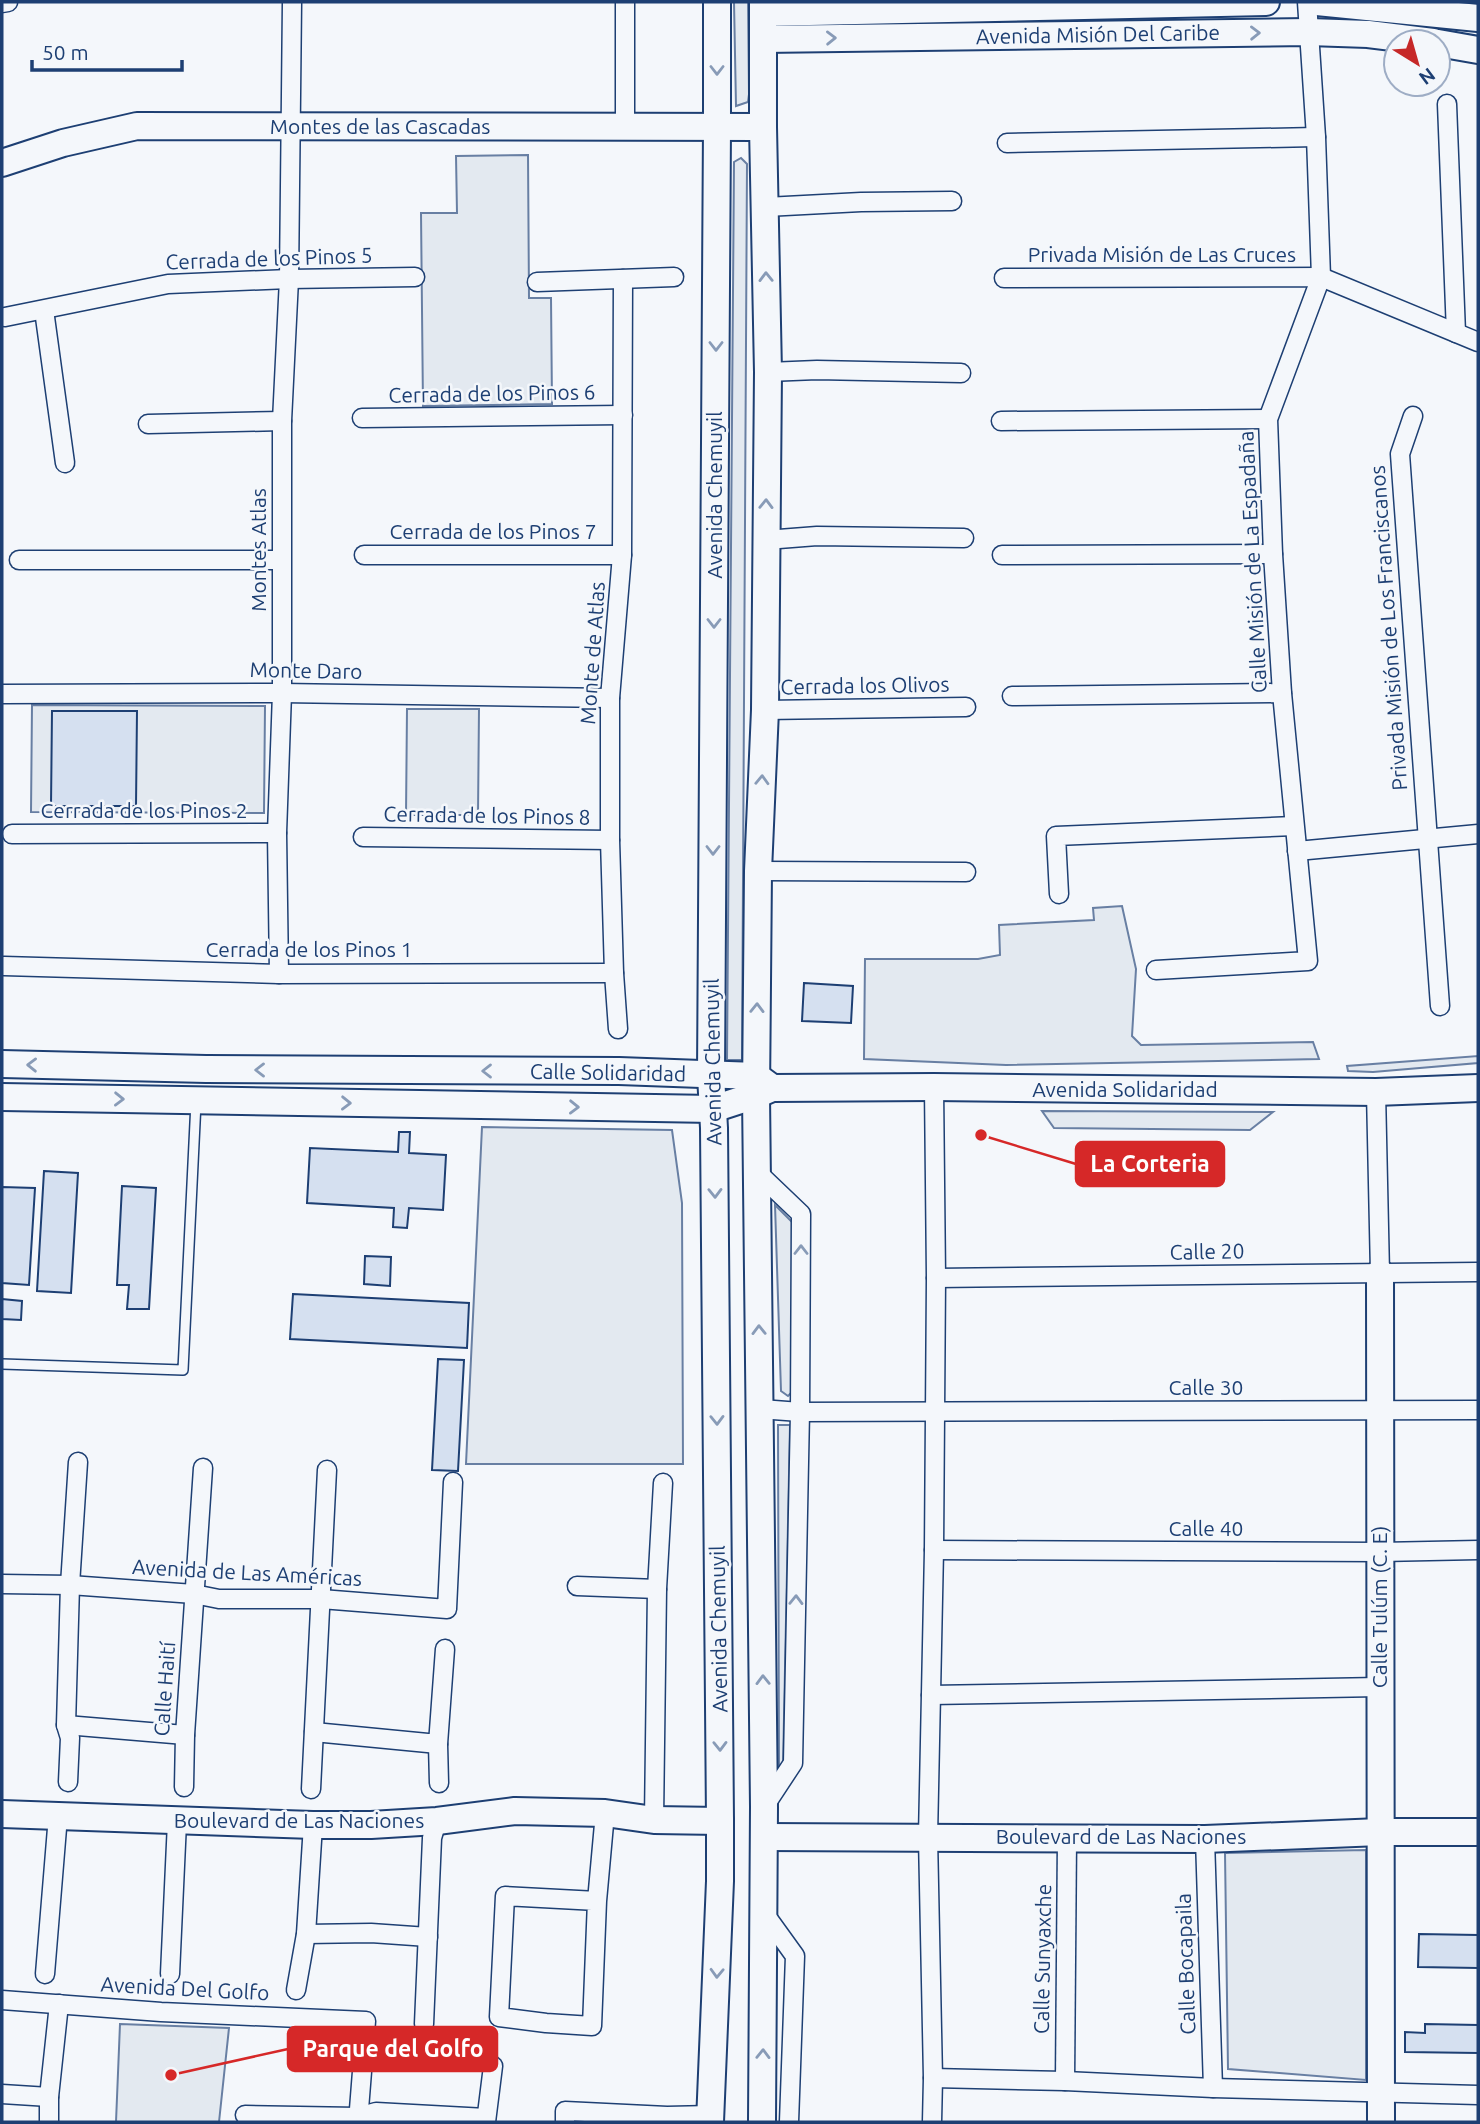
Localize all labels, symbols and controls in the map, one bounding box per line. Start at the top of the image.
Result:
street label: Avenida Misión Del Caribe [976,20,1220,48]
one-way arrow [1249,25,1260,40]
scale bar [32,28,182,72]
north arrow [1382,28,1452,98]
one-way arrow [826,31,837,46]
text: 50 m [42,40,89,64]
text: N [1415,64,1440,90]
one-way arrow [709,65,725,76]
street label: Montes de las Cascadas [270,114,490,138]
street label: Cerrada de los Pinos 5 [165,242,373,274]
street label: Privada Misión de Las Cruces [1028,242,1296,266]
one-way arrow [759,271,774,282]
one-way arrow [708,342,724,352]
street label: Cerrada de los Pinos 6 [388,379,596,407]
street label: Avenida Chemuyil [702,411,726,579]
street label: Calle Misión de La Espadaña [1233,430,1271,694]
street label: Privada Misión de Los Franciscanos [1365,465,1411,792]
street label: Montes Atlas [246,488,270,612]
one-way arrow [759,498,774,509]
street label: Cerrada de los Pinos 7 [389,519,597,543]
street label: Monte de Atlas [575,581,609,725]
one-way arrow [706,618,722,629]
street label: Monte Daro [249,657,363,683]
street label: Cerrada los Olivos [780,672,950,698]
one-way arrow [754,775,769,786]
street label: Cerrada de los Pinos 2 [40,798,248,822]
street label: Cerrada de los Pinos 8 [383,801,591,829]
one-way arrow [705,846,721,856]
street label: Cerrada de los Pinos 1 [205,937,413,961]
street label: Avenida Chemuyil [699,978,725,1146]
one-way arrow [749,1002,765,1013]
one-way arrow [27,1057,37,1073]
street label: Calle Solidaridad [530,1059,686,1085]
one-way arrow [254,1062,265,1078]
one-way arrow [482,1063,492,1079]
street label: Avenida Solidaridad [1032,1077,1218,1101]
one-way arrow [114,1091,125,1107]
one-way arrow [342,1095,352,1111]
one-way arrow [569,1099,580,1114]
callout: La Corteria [1076,1142,1224,1186]
text: La Corteria [1090,1151,1210,1176]
one-way arrow [707,1188,723,1199]
street label: Calle 20 [1169,1238,1245,1264]
one-way arrow [793,1244,809,1255]
one-way arrow [751,1324,766,1335]
street label: Calle 30 [1169,1375,1243,1399]
one-way arrow [709,1416,725,1426]
street label: Calle 40 [1169,1516,1243,1540]
street label: Calle Tulúm (C. E) [1367,1526,1391,1688]
street label: Avenida Chemuyil [705,1545,731,1713]
street label: Avenida de Las Américas [131,1554,363,1590]
one-way arrow [788,1594,804,1605]
street label: Calle Haití [149,1640,179,1737]
one-way arrow [755,1674,771,1684]
one-way arrow [712,1741,728,1752]
street label: Boulevard de Las Naciones [174,1808,424,1832]
street label: Boulevard de Las Naciones [996,1824,1246,1848]
street label: Calle Sunyaxche [1029,1884,1055,2034]
street label: Calle Bocapaila [1171,1893,1199,2035]
one-way arrow [709,1968,724,1979]
street label: Avenida Del Golfo [100,1972,270,2004]
callout: Parque del Golfo [288,2027,497,2071]
text: Parque del Golfo [302,2036,484,2061]
one-way arrow [755,2048,771,2059]

